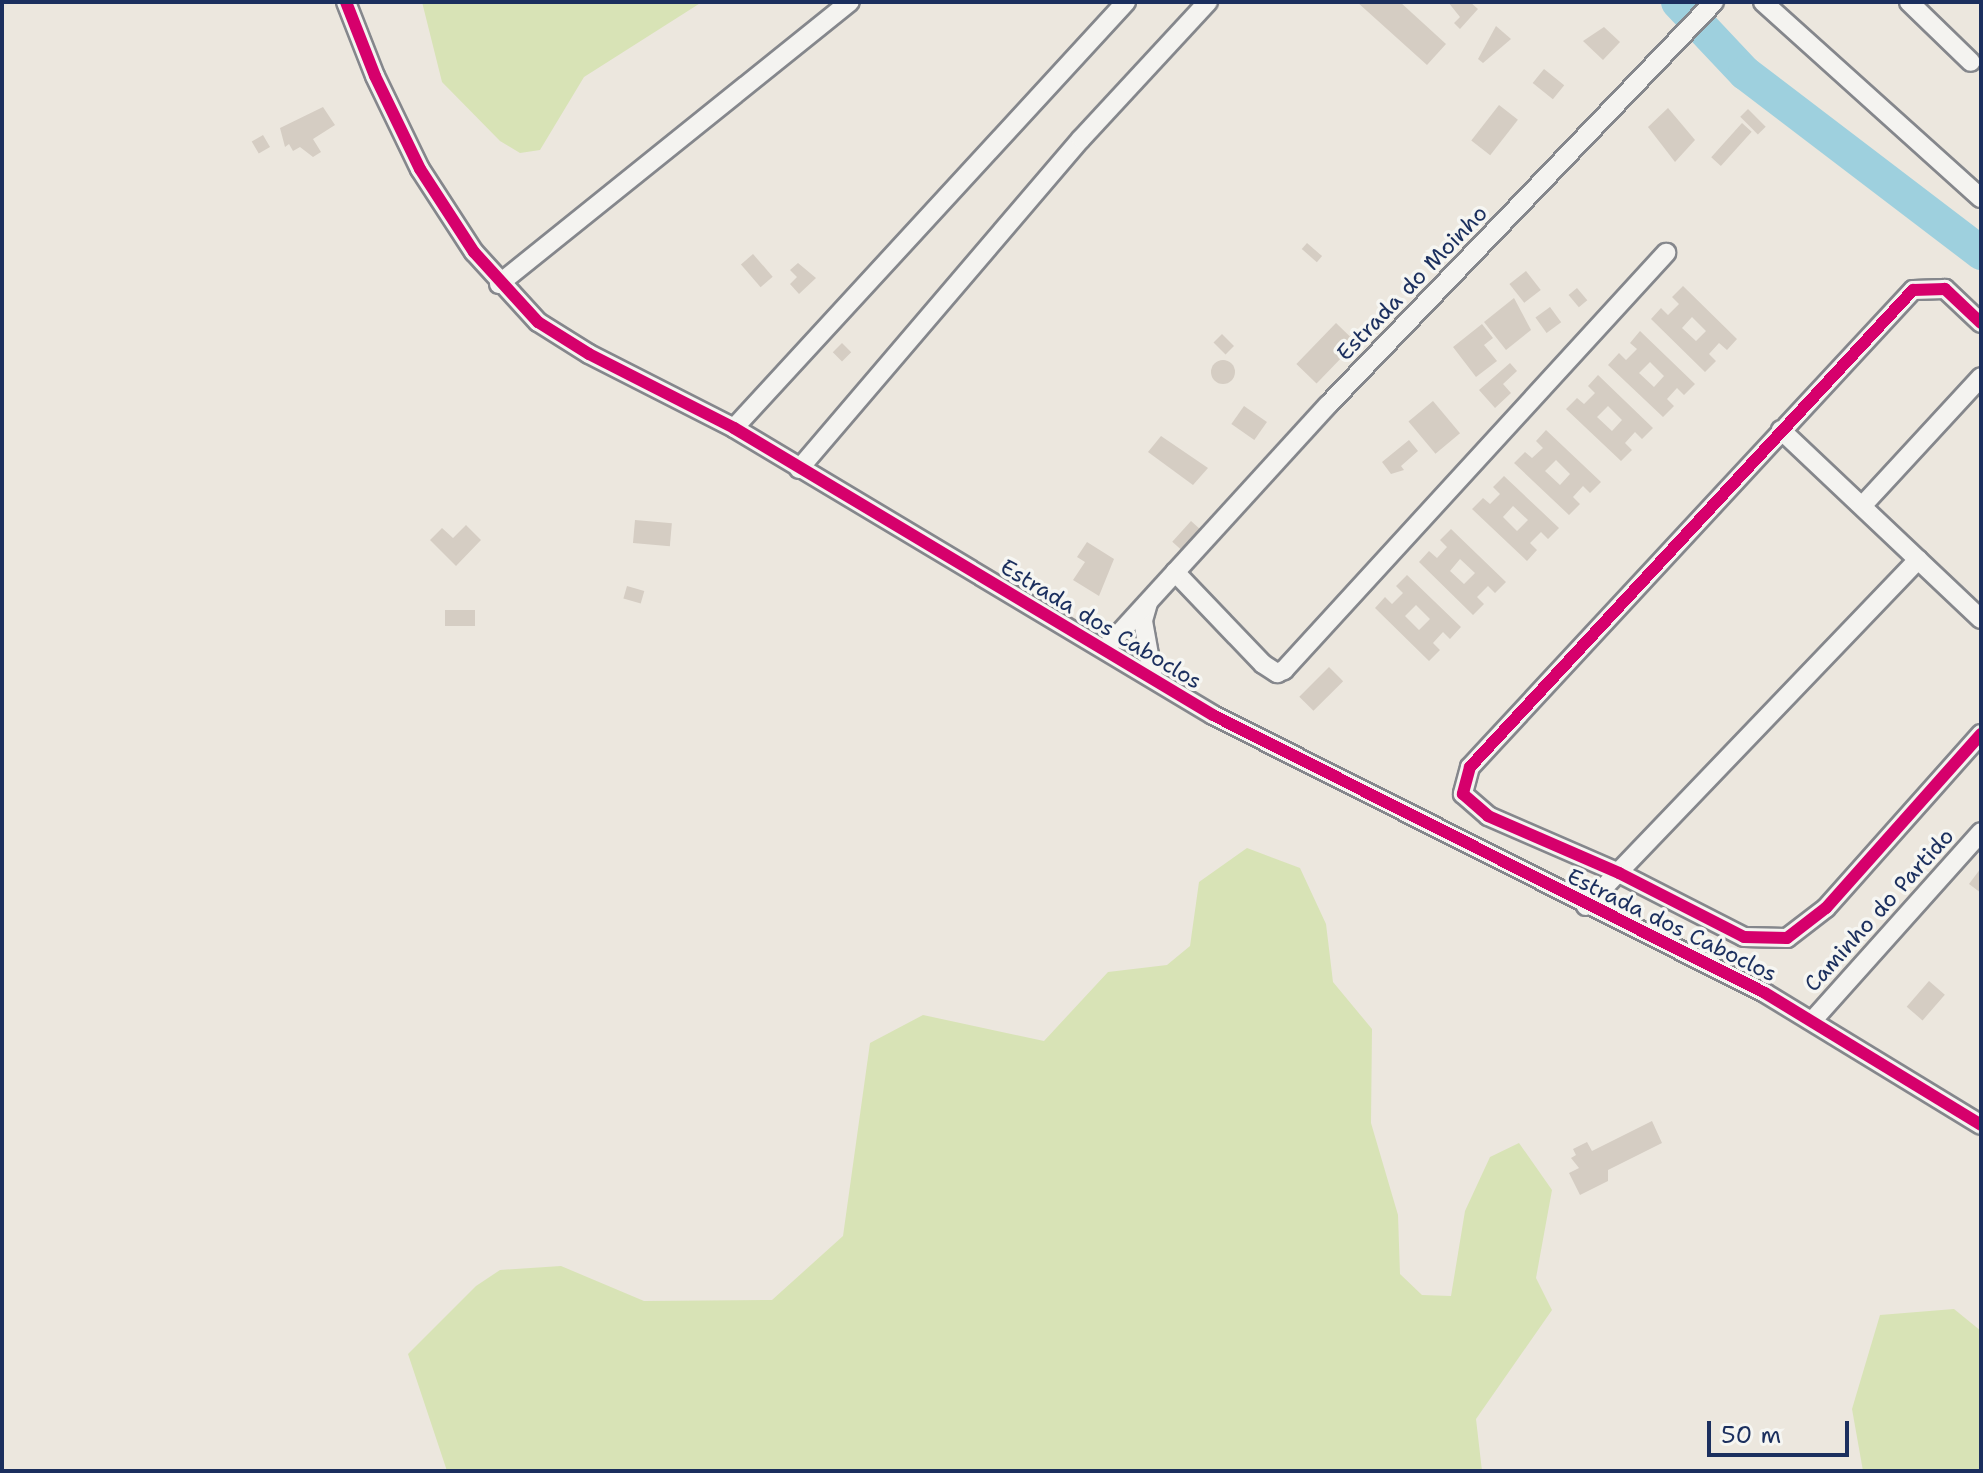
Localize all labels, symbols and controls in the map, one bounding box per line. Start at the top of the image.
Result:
street label: Estrada do Moinho [1331,200,1493,366]
street label: Estrada dos Caboclos [996,553,1206,695]
street label: Caminho do Partido [1799,823,1959,997]
street label: Estrada dos Caboclos [1563,863,1781,987]
scale bar [1711,1405,1853,1455]
text: 50 m [1721,1419,1781,1451]

